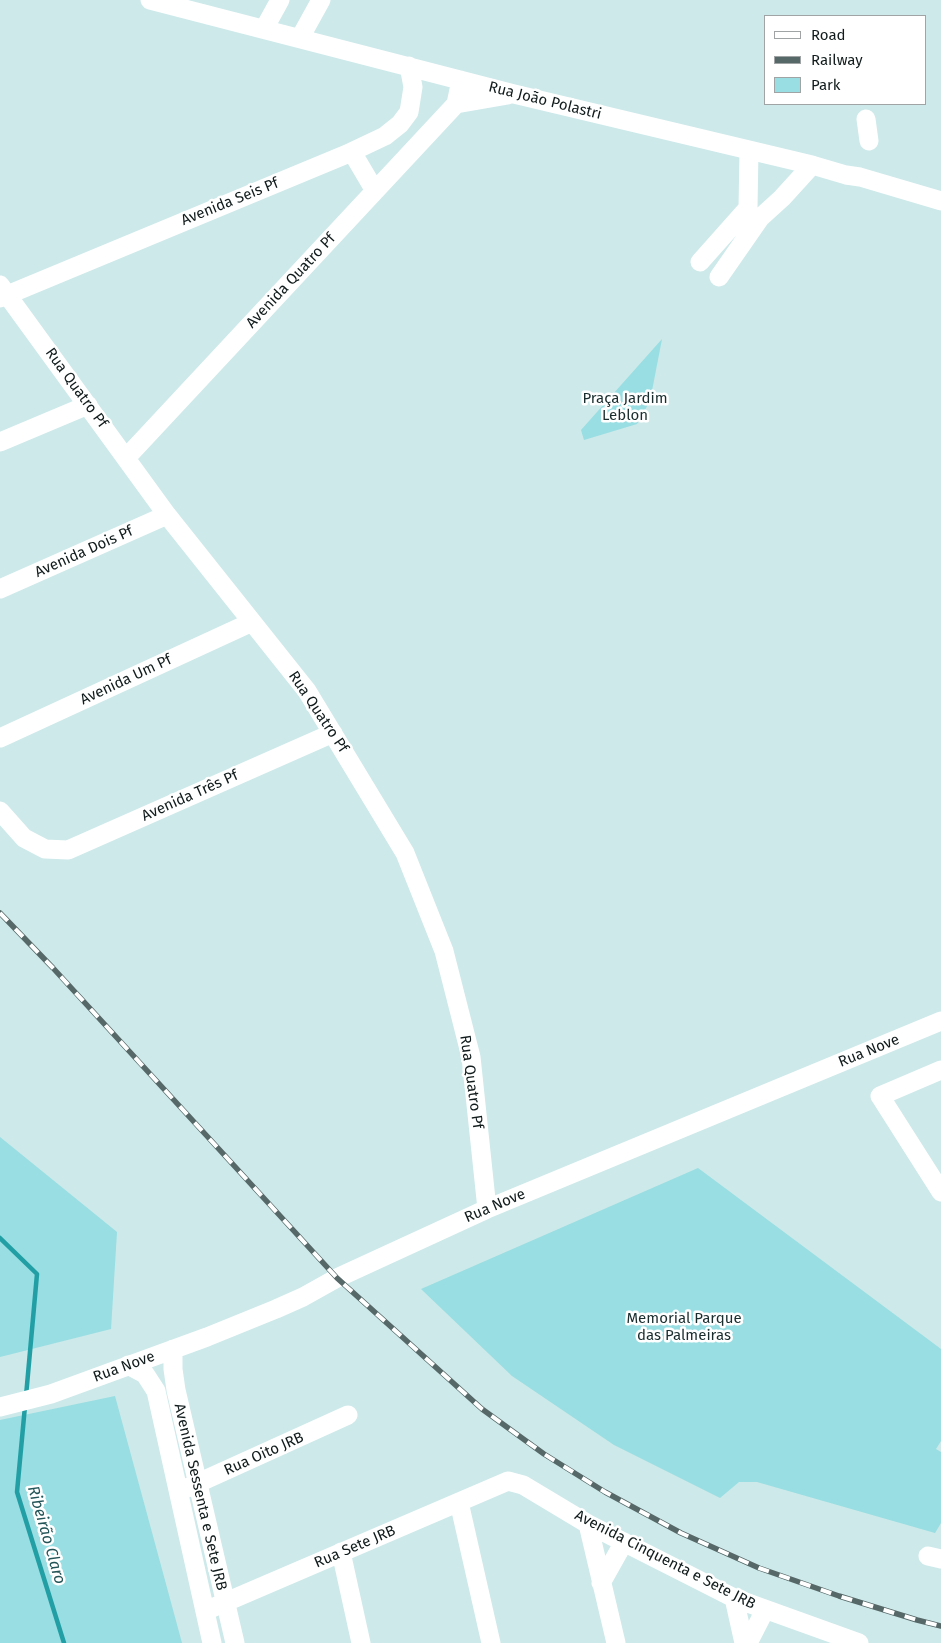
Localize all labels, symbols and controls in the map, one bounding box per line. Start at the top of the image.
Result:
legend [764,15,926,105]
text: Road [811,26,846,44]
text: Railway [811,51,863,69]
text: Park [811,76,841,94]
street label: Rua João Polastri [487,78,603,124]
street label: Avenida Seis Pf [179,174,281,230]
street label: Avenida Quatro Pf [243,230,339,332]
street label: Rua Quatro Pf [41,345,111,431]
park label: Praça Jardim Leblon [582,390,668,425]
street label: Avenida Dois Pf [32,522,136,582]
street label: Avenida Um Pf [77,651,175,709]
street label: Rua Quatro Pf [284,668,352,756]
street label: Avenida Três Pf [139,767,241,825]
street label: Rua Nove [836,1031,902,1071]
street label: Rua Quatro Pf [456,1034,486,1130]
street label: Rua Nove [462,1185,528,1227]
park label: Memorial Parque das Palmeiras [626,1310,742,1345]
street label: Rua Nove [91,1348,157,1386]
street label: Avenida Sessenta e Sete JRB [170,1402,230,1592]
street label: Rua Oito JRB [221,1428,307,1480]
water label: Ribeirão Claro [23,1484,69,1586]
street label: Avenida Cinquenta e Sete JRB [572,1507,758,1613]
street label: Rua Sete JRB [312,1522,398,1572]

